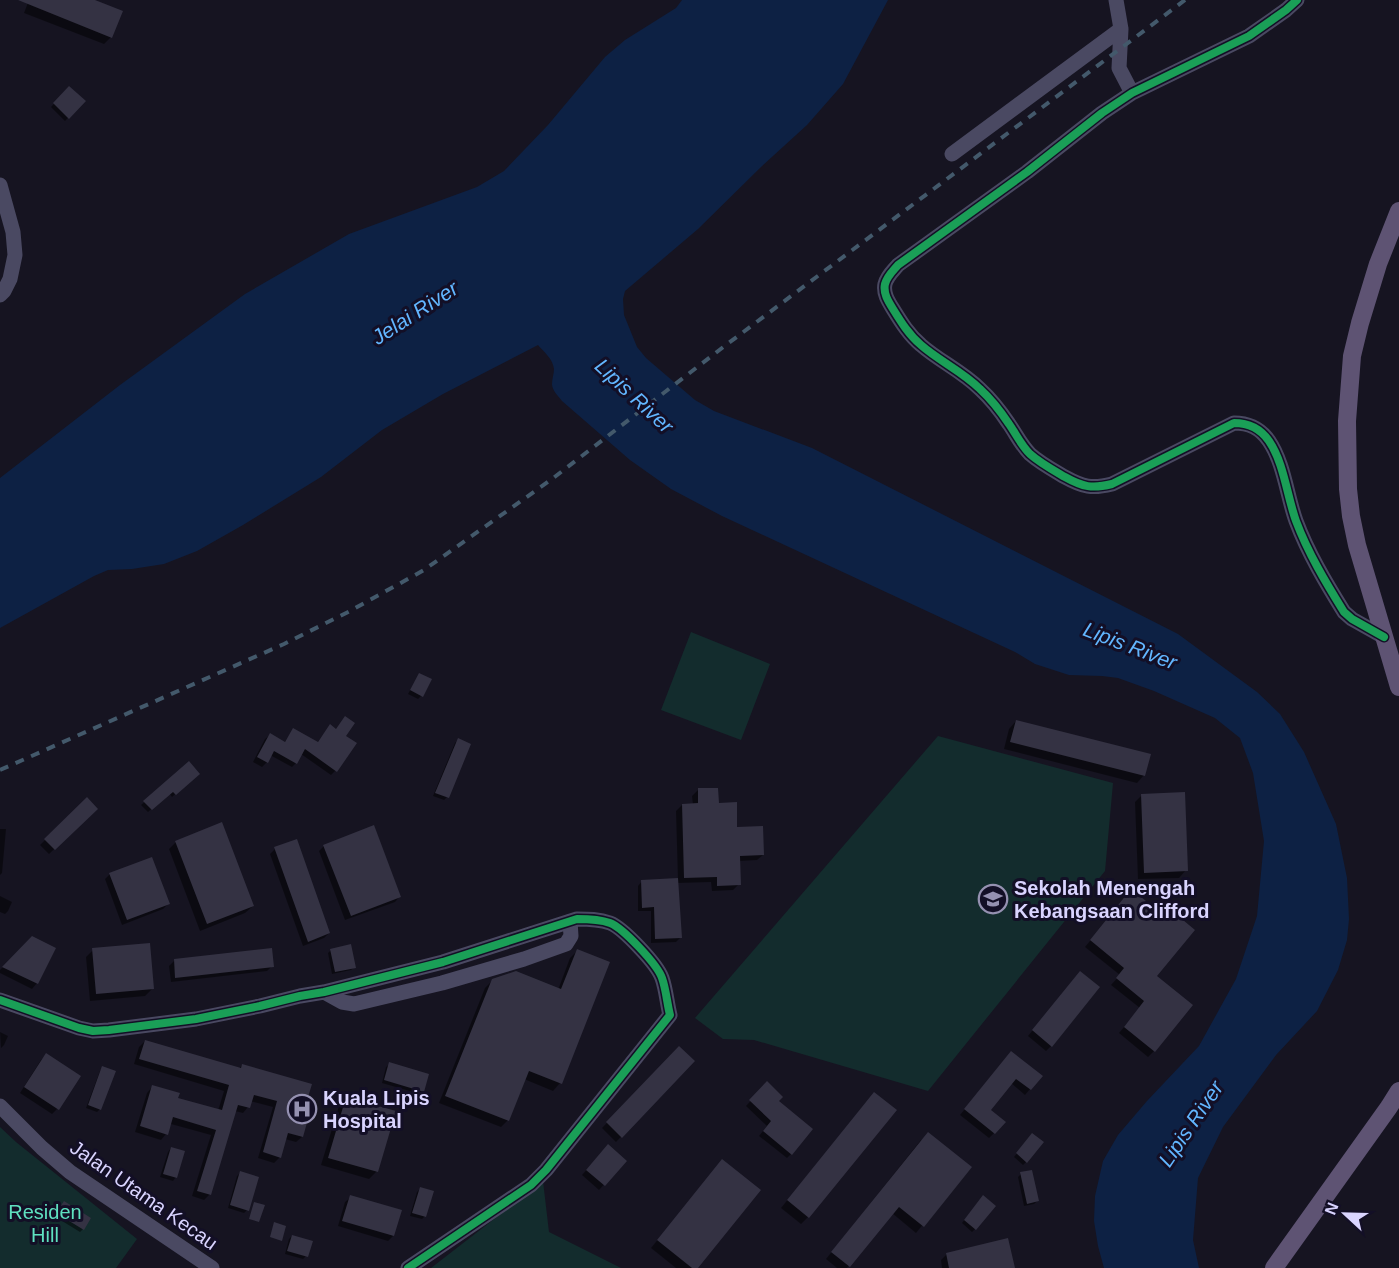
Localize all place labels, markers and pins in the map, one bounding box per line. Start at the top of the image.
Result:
place label: Sekolah Menengah Kebangsaan Clifford [1014,877,1210,922]
school or university icon: Sekolah Menengah Kebangsaan Clifford [977,883,1009,915]
place label: Kuala Lipis Hospital [323,1087,430,1132]
hospital icon: Kuala Lipis Hospital [286,1093,318,1125]

